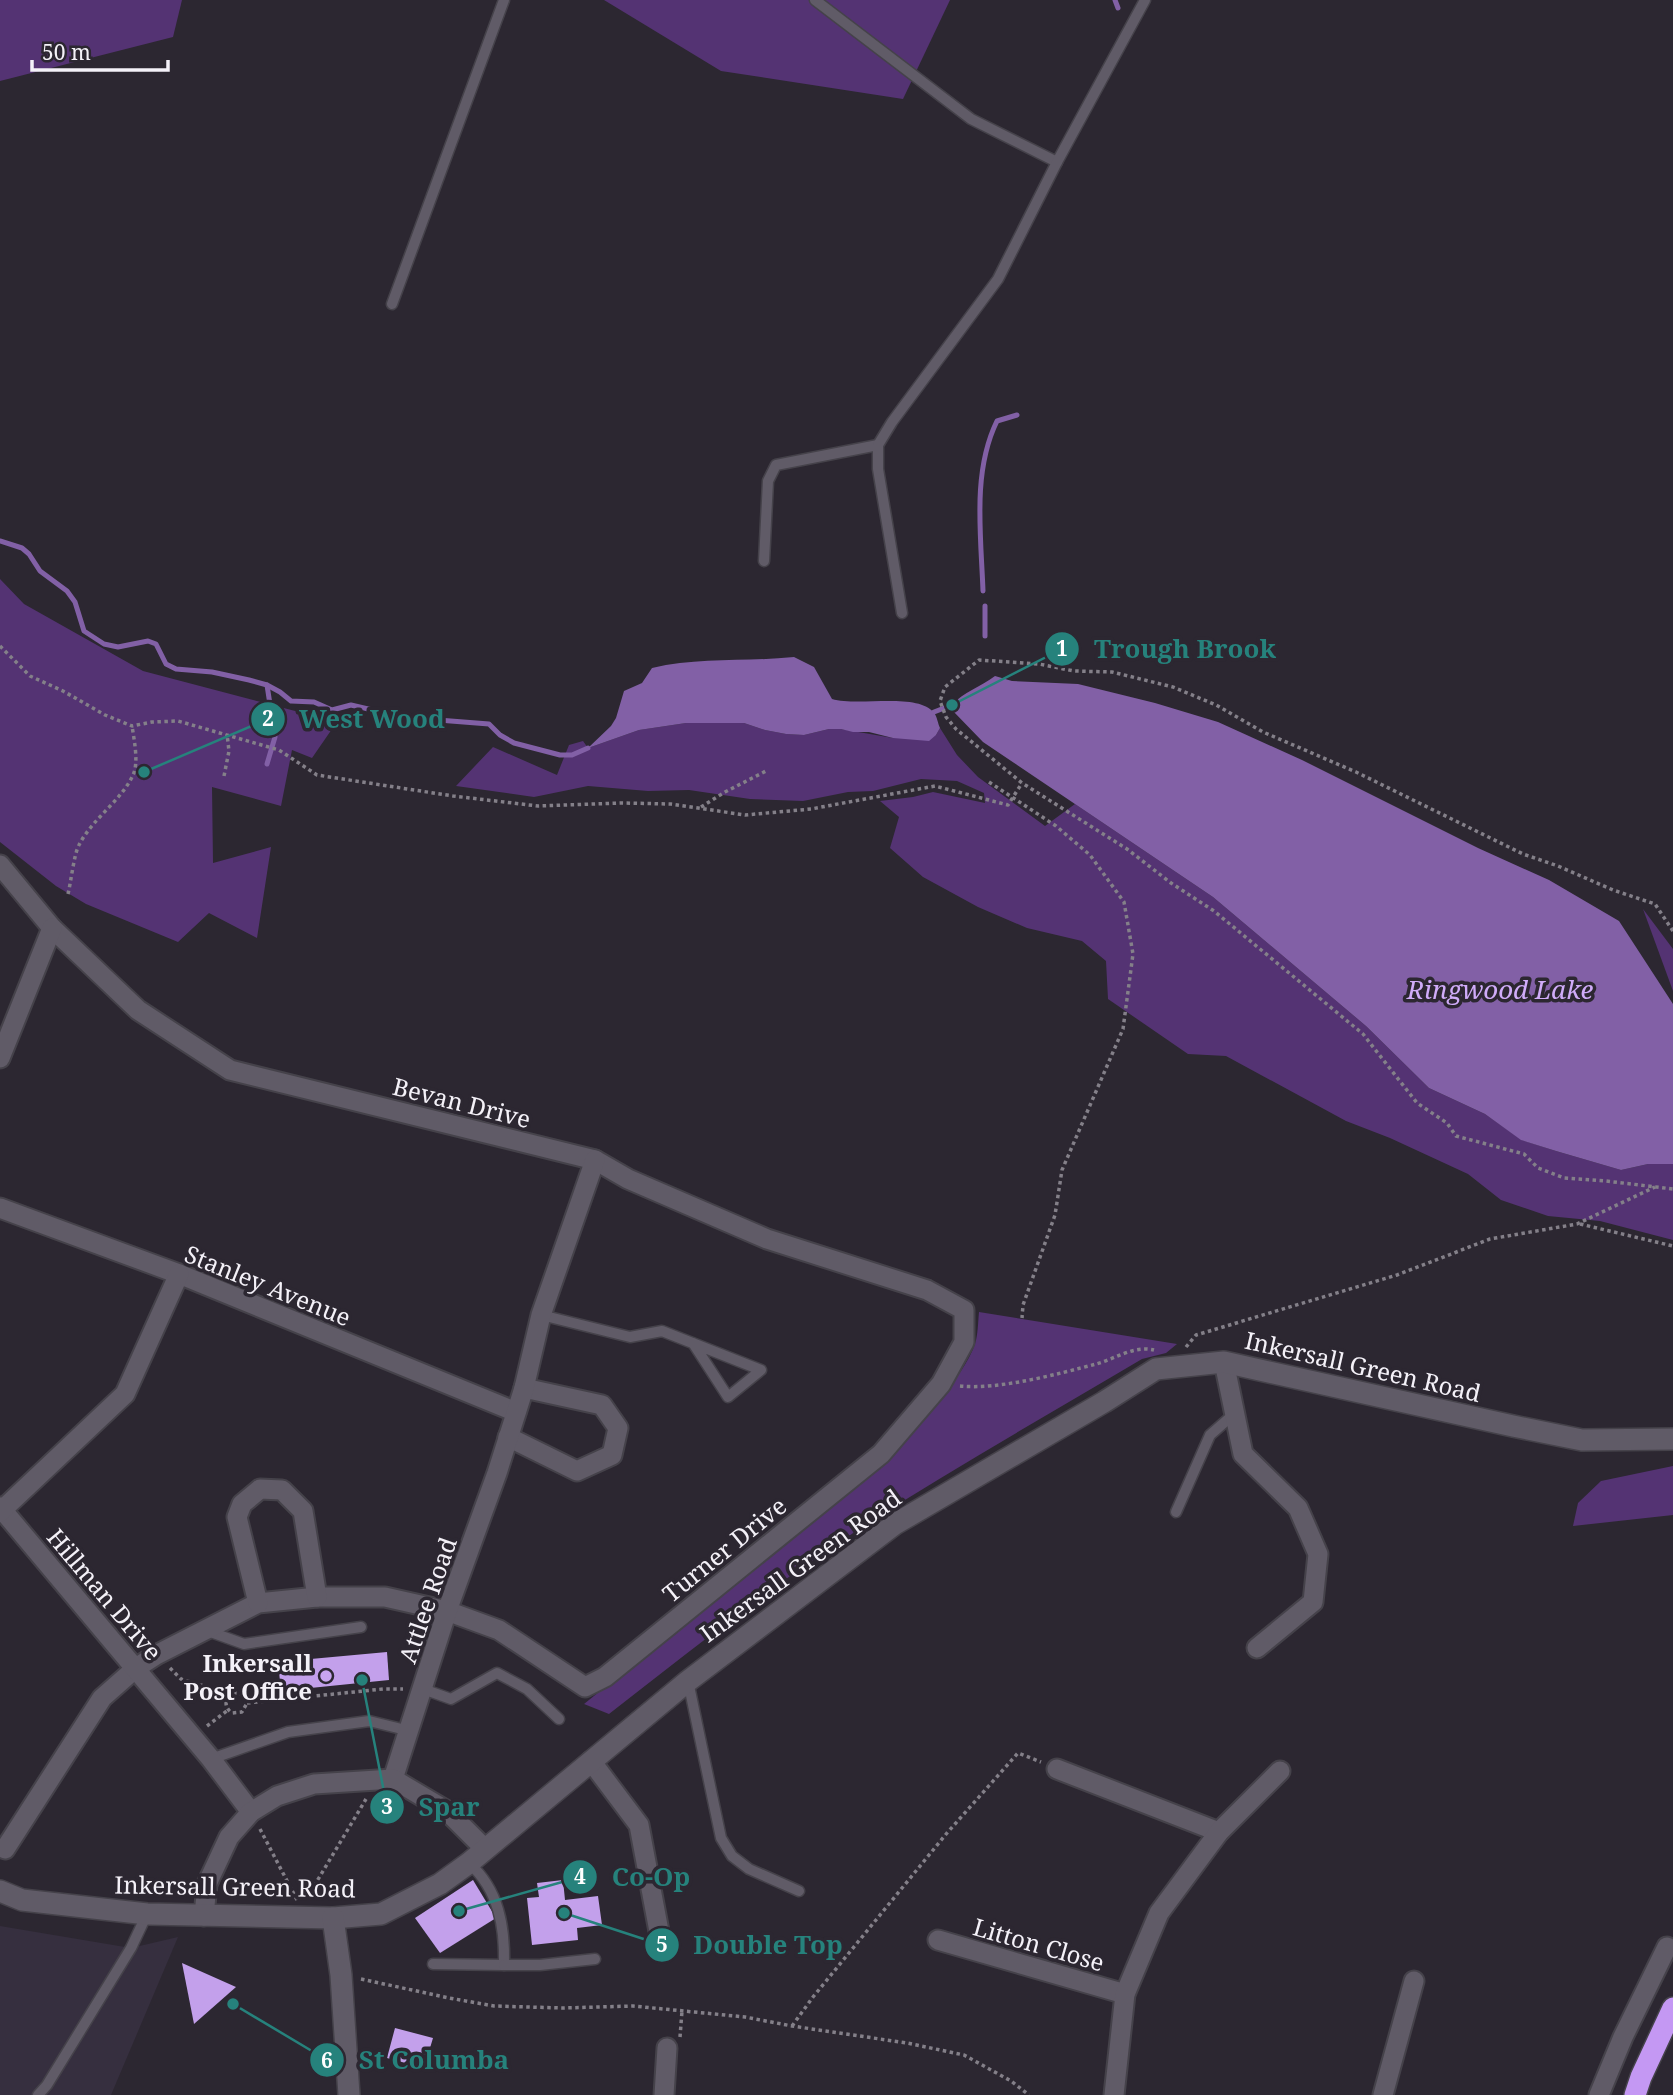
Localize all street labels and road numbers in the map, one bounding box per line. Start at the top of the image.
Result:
street label: Bevan Drive [390,1069,534,1135]
street label: Stanley Avenue [180,1237,356,1333]
street label: Inkersall Green Road [1242,1323,1484,1409]
street label: Inkersall Green Road [693,1481,907,1649]
street label: Turner Drive [655,1489,793,1609]
street label: Hillman Drive [40,1521,170,1667]
street label: Attlee Road [390,1532,464,1667]
street label: Inkersall Green Road [114,1867,356,1905]
street label: Litton Close [970,1910,1108,1978]

